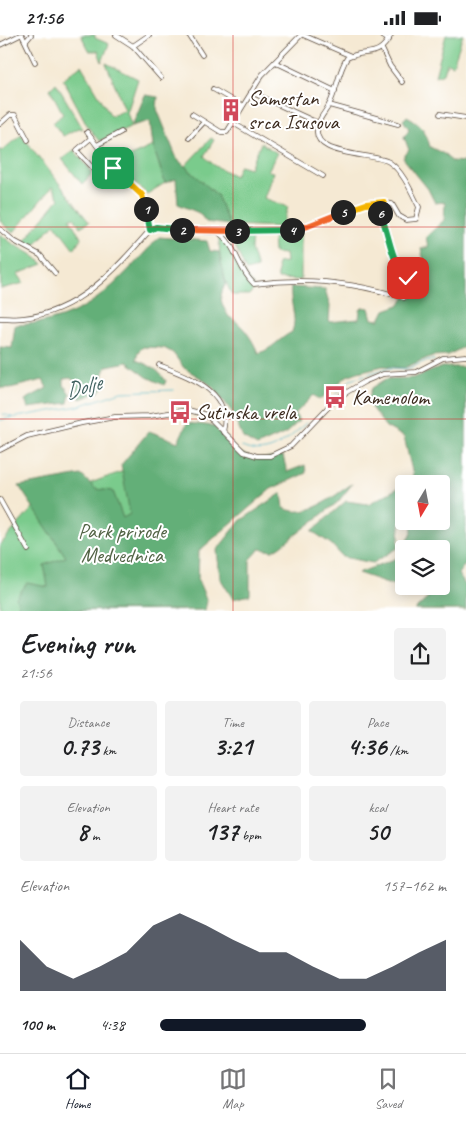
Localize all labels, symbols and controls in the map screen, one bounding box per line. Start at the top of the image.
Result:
text: 21:56 [25,6,63,30]
place label: Samostan srca Isusova [248,85,340,135]
building icon: Samostan srca Isusova [218,97,244,123]
pin [92,147,134,189]
icon: arrive [99,154,127,182]
pin: 1 [134,197,158,221]
pin: 5 [330,199,356,225]
text: 1 [143,201,150,218]
pin: 6 [368,201,392,225]
text: 5 [340,204,347,221]
text: 6 [377,205,384,222]
pin: 2 [170,217,194,243]
pin: 4 [280,217,304,243]
pin: 3 [224,219,250,243]
text: 2 [179,222,186,239]
text: 4 [289,222,296,239]
text: 3 [234,223,241,240]
pin [387,257,429,299]
icon: check [394,264,422,292]
water label: Dolje [62,368,108,405]
bus stop icon: Kamenolom [322,384,348,410]
place label: Kamenolom [352,384,431,410]
bus stop icon: Sutinska vrela [167,399,193,425]
place label: Sutinska vrela [196,399,297,425]
north arrow [395,475,450,530]
map controls [395,475,450,595]
park label: Park prirode Medvednica [78,518,168,568]
button: layers [395,540,450,595]
text: Evening run [20,626,135,661]
button: share [394,628,446,680]
text: 21:56 [20,663,52,683]
text: Distance [67,714,109,731]
text: Time [222,714,244,731]
text: Pace [367,714,388,731]
text: 0.73 [60,731,99,763]
text: 3:21 [214,731,252,763]
text: 4:36 [347,731,386,763]
text: km [99,742,116,759]
text: /km [386,742,408,759]
text: Elevation [67,799,110,816]
text: Heart rate [207,799,259,816]
text: kcal [368,799,387,816]
text: 8 [77,816,88,848]
text: 137 [205,816,239,848]
text: 50 [367,816,389,848]
text: m [88,827,100,844]
text: bpm [239,827,261,844]
text: Elevation [20,876,69,896]
text: 157–162 m [383,876,446,896]
text: 100 m [20,1015,55,1035]
text: 4:38 [100,1015,125,1035]
tab: Home [64,1065,92,1112]
tab: Map [219,1065,247,1112]
tab: Saved [374,1065,402,1112]

